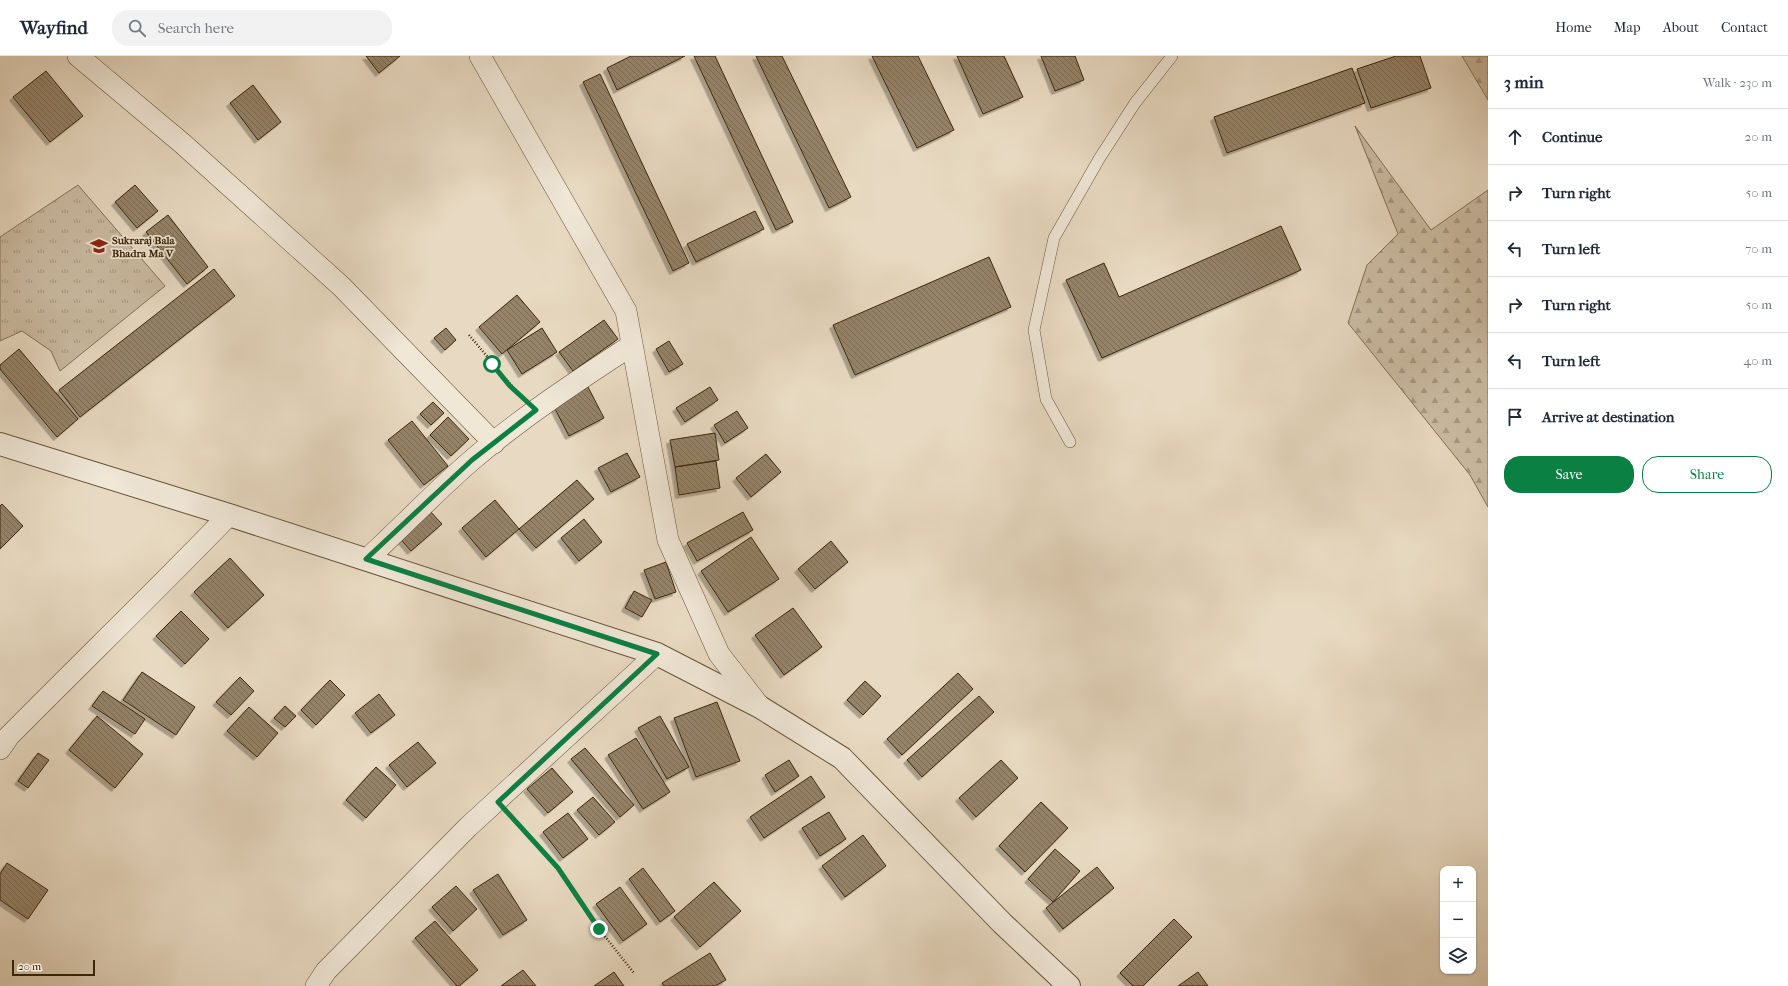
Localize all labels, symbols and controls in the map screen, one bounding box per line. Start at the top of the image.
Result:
search box [112,10,392,46]
text: Wayfind [20,17,88,39]
icon: search [126,17,148,39]
text: Search here [158,19,234,37]
text: Home [1555,19,1592,36]
text: Map [1614,19,1641,36]
text: About [1663,19,1699,36]
text: Contact [1721,19,1768,36]
text: 3 min [1504,72,1544,92]
text: Walk · 230 m [1703,75,1772,90]
icon: ahead [1504,126,1526,148]
text: Continue [1542,128,1602,146]
text: 20 m [1745,129,1772,144]
icon: right [1504,182,1526,204]
text: Turn right [1542,184,1611,202]
text: 50 m [1746,185,1772,200]
place label: Sukraraj Bala Bhadra Ma V [112,234,176,260]
school or university icon: Sukraraj Bala Bhadra Ma V [89,236,109,256]
icon: left [1504,238,1526,260]
text: Turn left [1542,240,1600,258]
text: 70 m [1745,241,1772,256]
icon: right [1504,294,1526,316]
text: Turn right [1542,296,1611,314]
text: 50 m [1746,297,1772,312]
icon: left [1504,350,1526,372]
text: Turn left [1542,352,1600,370]
text: 40 m [1744,353,1772,368]
route start [483,355,501,373]
icon: arrive [1504,406,1526,428]
text: Arrive at destination [1542,408,1674,426]
button: Save [1504,456,1634,493]
button: Share [1642,456,1772,493]
map controls [1440,866,1476,974]
button: + [1440,866,1476,902]
button: − [1440,902,1476,938]
route end [590,920,608,938]
button: layers [1440,938,1476,974]
scale bar [12,958,95,977]
text: 20 m [18,960,41,973]

